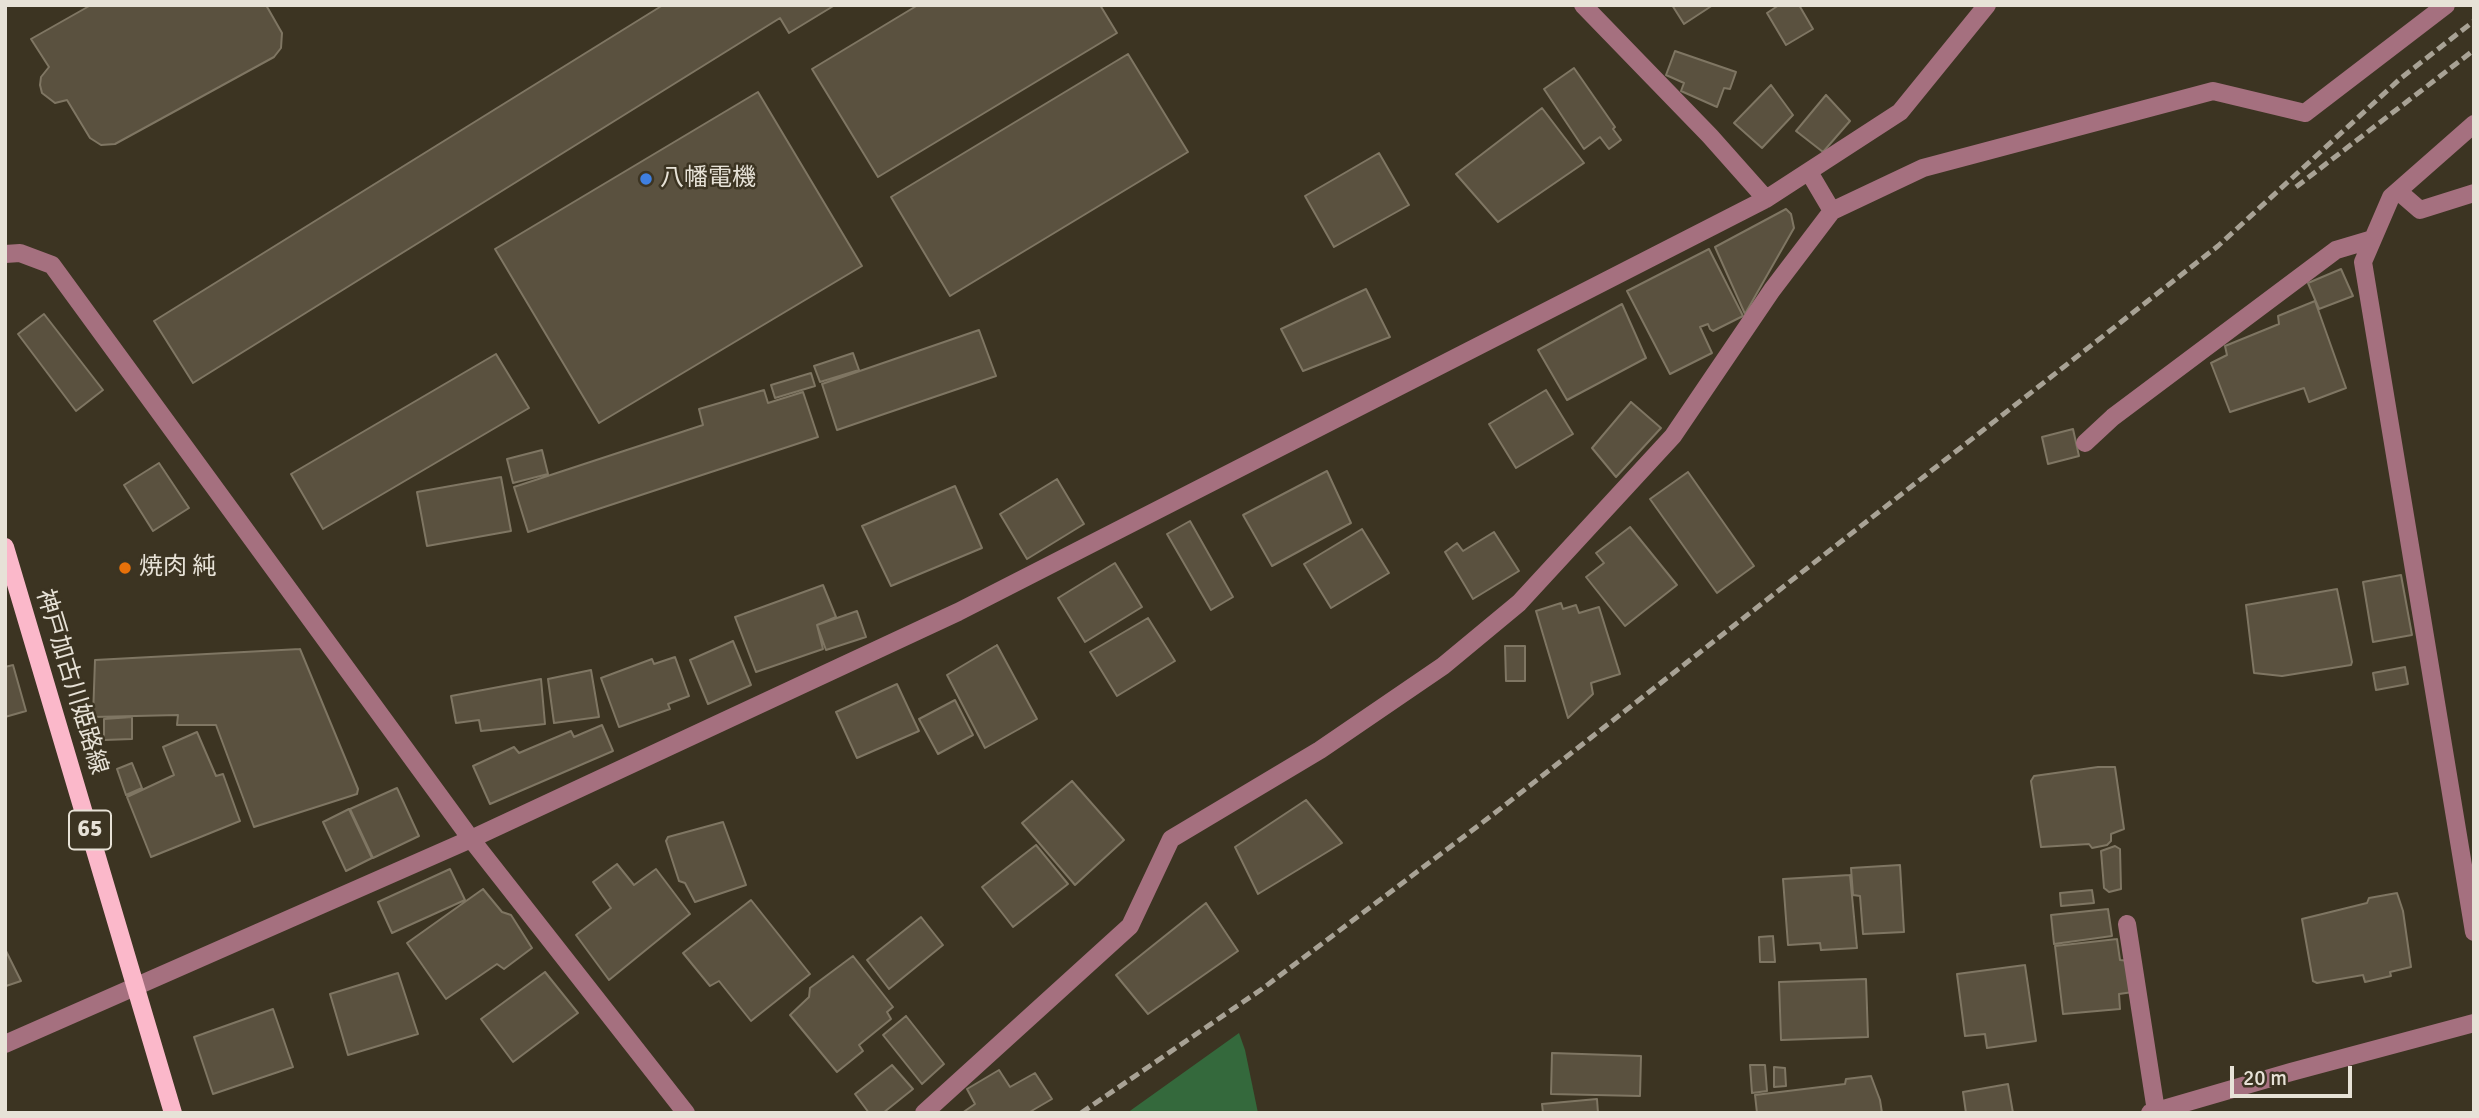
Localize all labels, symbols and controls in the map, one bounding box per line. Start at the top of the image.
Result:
place label: 八幡電機 [660,165,756,193]
marker: 八幡電機 [638,171,654,187]
place label: 焼肉 純 [139,554,216,582]
marker: 焼肉 純 [117,560,133,576]
street label: 神戸加古川姫路線 [29,586,113,778]
road number: 65 [69,810,111,850]
scale bar [2234,1052,2356,1096]
text: 20 m [2243,1065,2287,1091]

